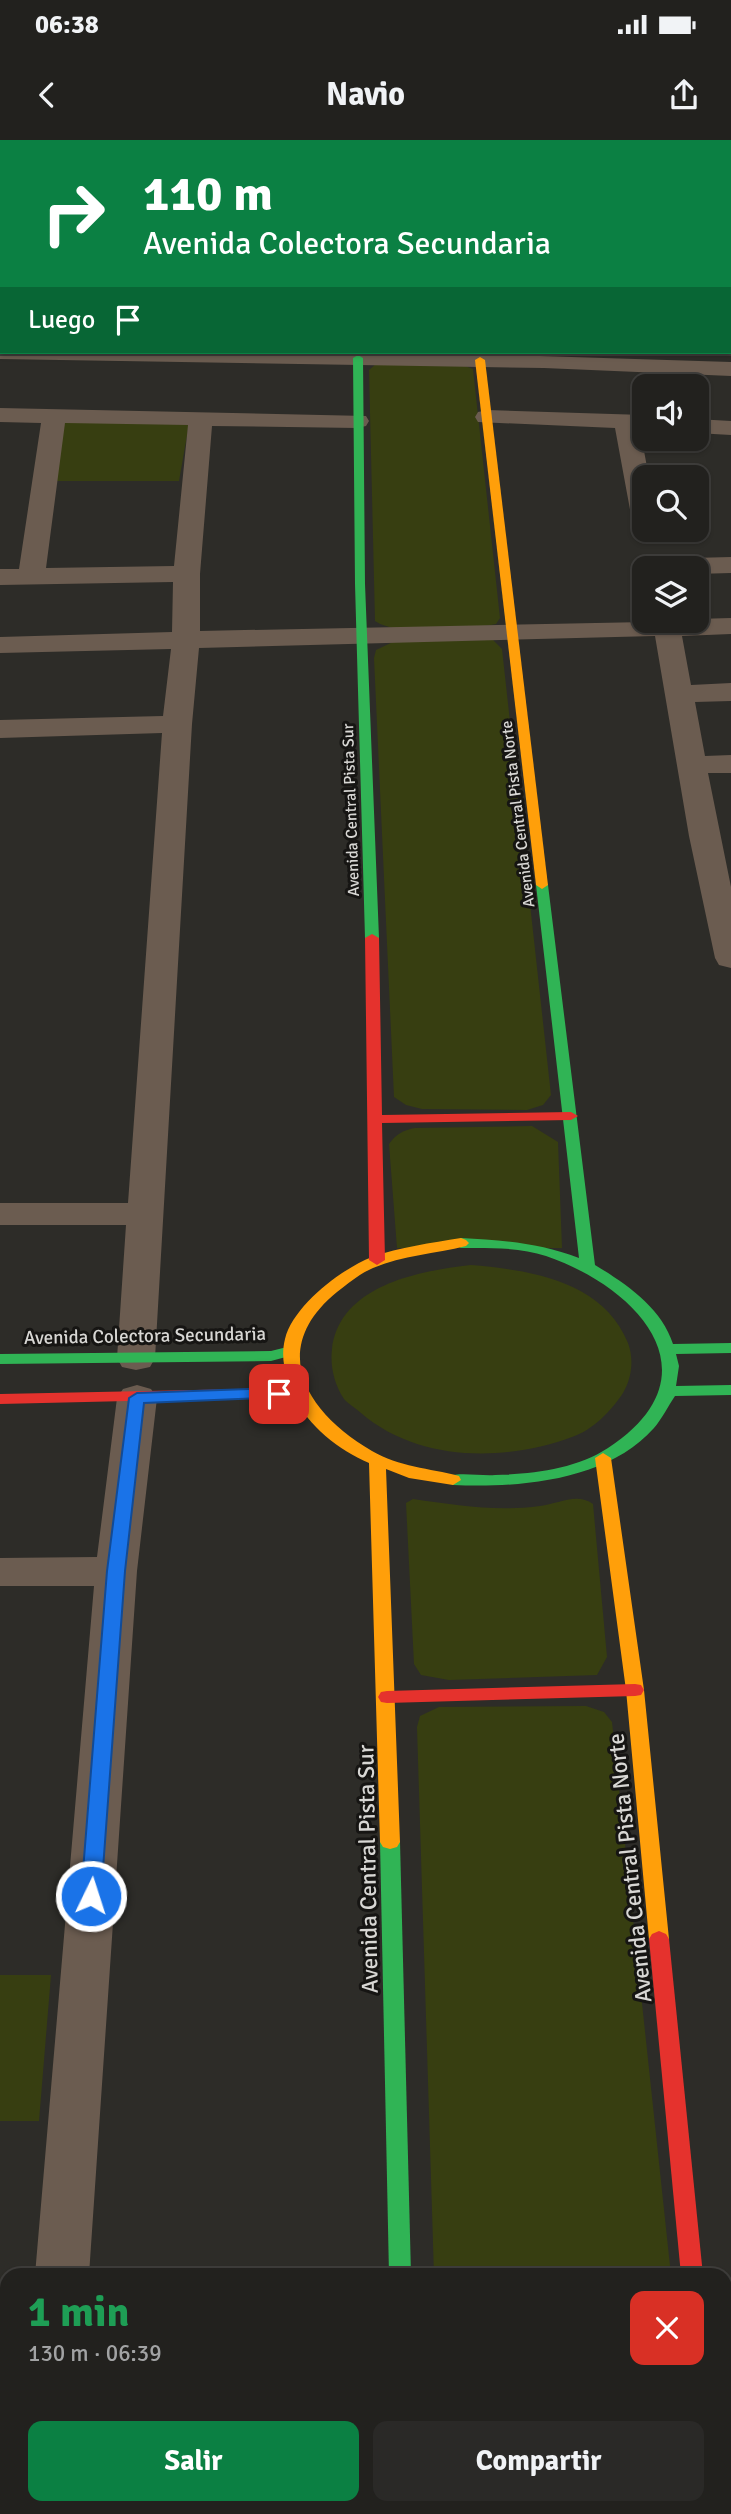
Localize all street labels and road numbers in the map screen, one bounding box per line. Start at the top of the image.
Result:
street label: Avenida Central Pista Norte [497,719,539,909]
street label: Avenida Central Pista Sur [338,723,364,897]
street label: Avenida Colectora Secundaria [24,1322,266,1350]
street label: Avenida Central Pista Norte [601,1732,659,2004]
street label: Avenida Central Pista Sur [351,1744,385,1994]

